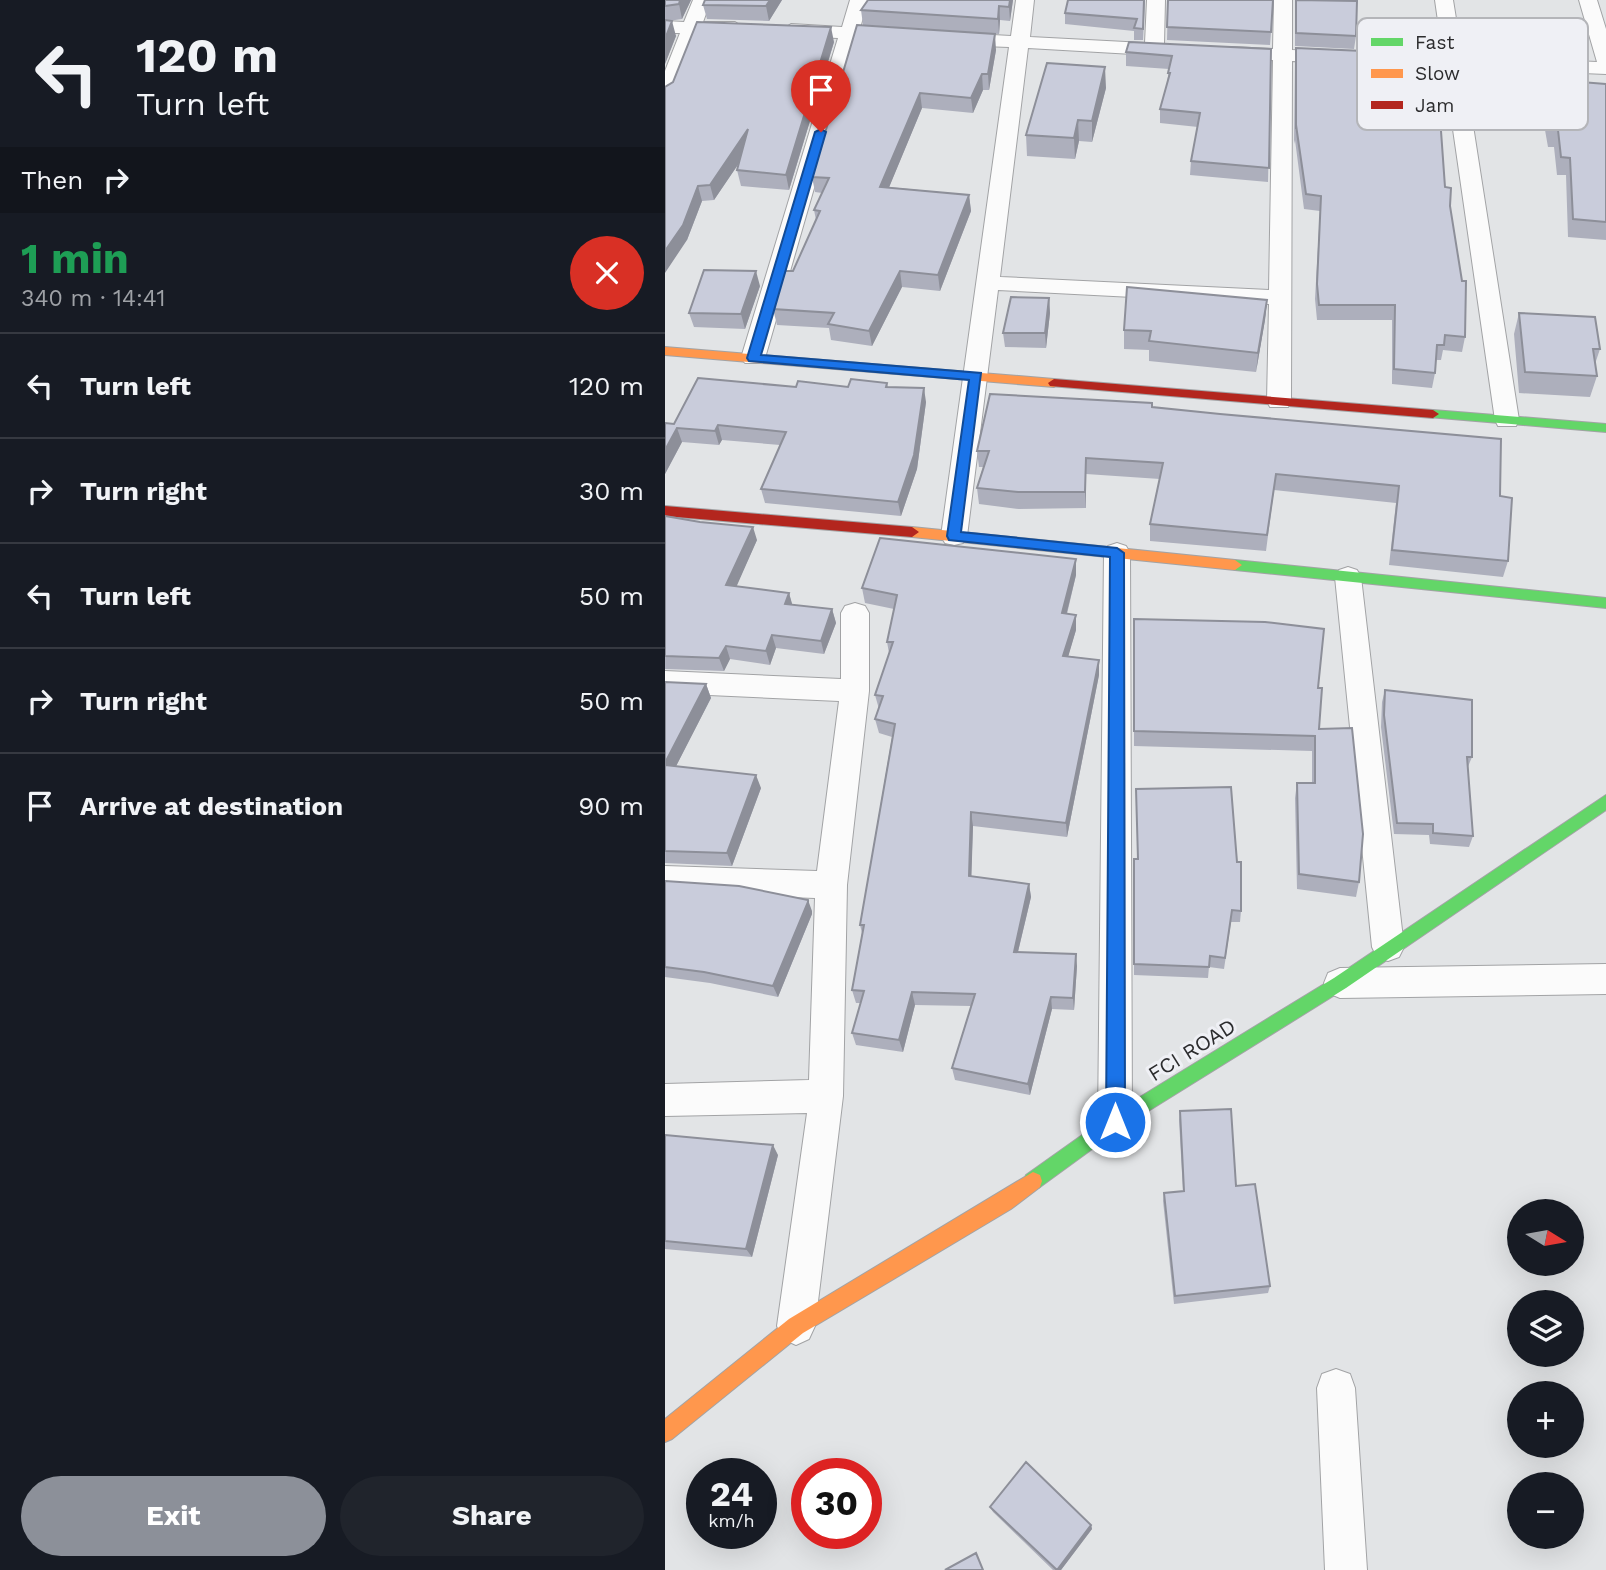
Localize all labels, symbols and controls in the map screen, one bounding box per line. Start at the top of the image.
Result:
legend [1357,18,1588,130]
text: 120 m [136,26,278,84]
icon: left [21,28,112,119]
text: Fast [1415,31,1454,54]
pin [791,60,851,132]
text: Slow [1415,62,1460,85]
icon: arrive [802,71,840,109]
text: Turn left [136,85,269,123]
text: Jam [1415,94,1454,117]
icon: right [97,161,135,199]
text: Then [21,165,83,195]
text: 1 min [21,234,129,283]
button: close [570,236,644,310]
text: 340 m · 14:41 [21,285,165,312]
icon: left [21,367,59,405]
text: Turn left [80,371,191,401]
text: 120 m [569,371,644,401]
icon: right [21,472,59,510]
text: Turn right [80,476,207,506]
text: 30 m [579,476,644,506]
icon: left [21,577,59,615]
text: Turn left [80,581,191,611]
text: 50 m [579,581,644,611]
icon: right [21,682,59,720]
text: Turn right [80,686,207,716]
text: 50 m [579,686,644,716]
icon: arrive [21,787,59,825]
text: Arrive at destination [80,791,343,821]
text: 90 m [578,791,644,821]
street label: FCI ROAD [1143,1013,1240,1086]
position arrow [1078,1085,1152,1159]
north arrow [1507,1199,1584,1276]
map controls [1507,1199,1584,1549]
button: layers [1507,1290,1584,1367]
button: + [1507,1381,1584,1458]
speed limit sign: 30 [791,1458,882,1549]
button: − [1507,1472,1584,1549]
text: 24 [710,1473,753,1515]
button: Exit [21,1476,326,1556]
button: Share [340,1476,644,1556]
text: km/h [708,1510,755,1531]

